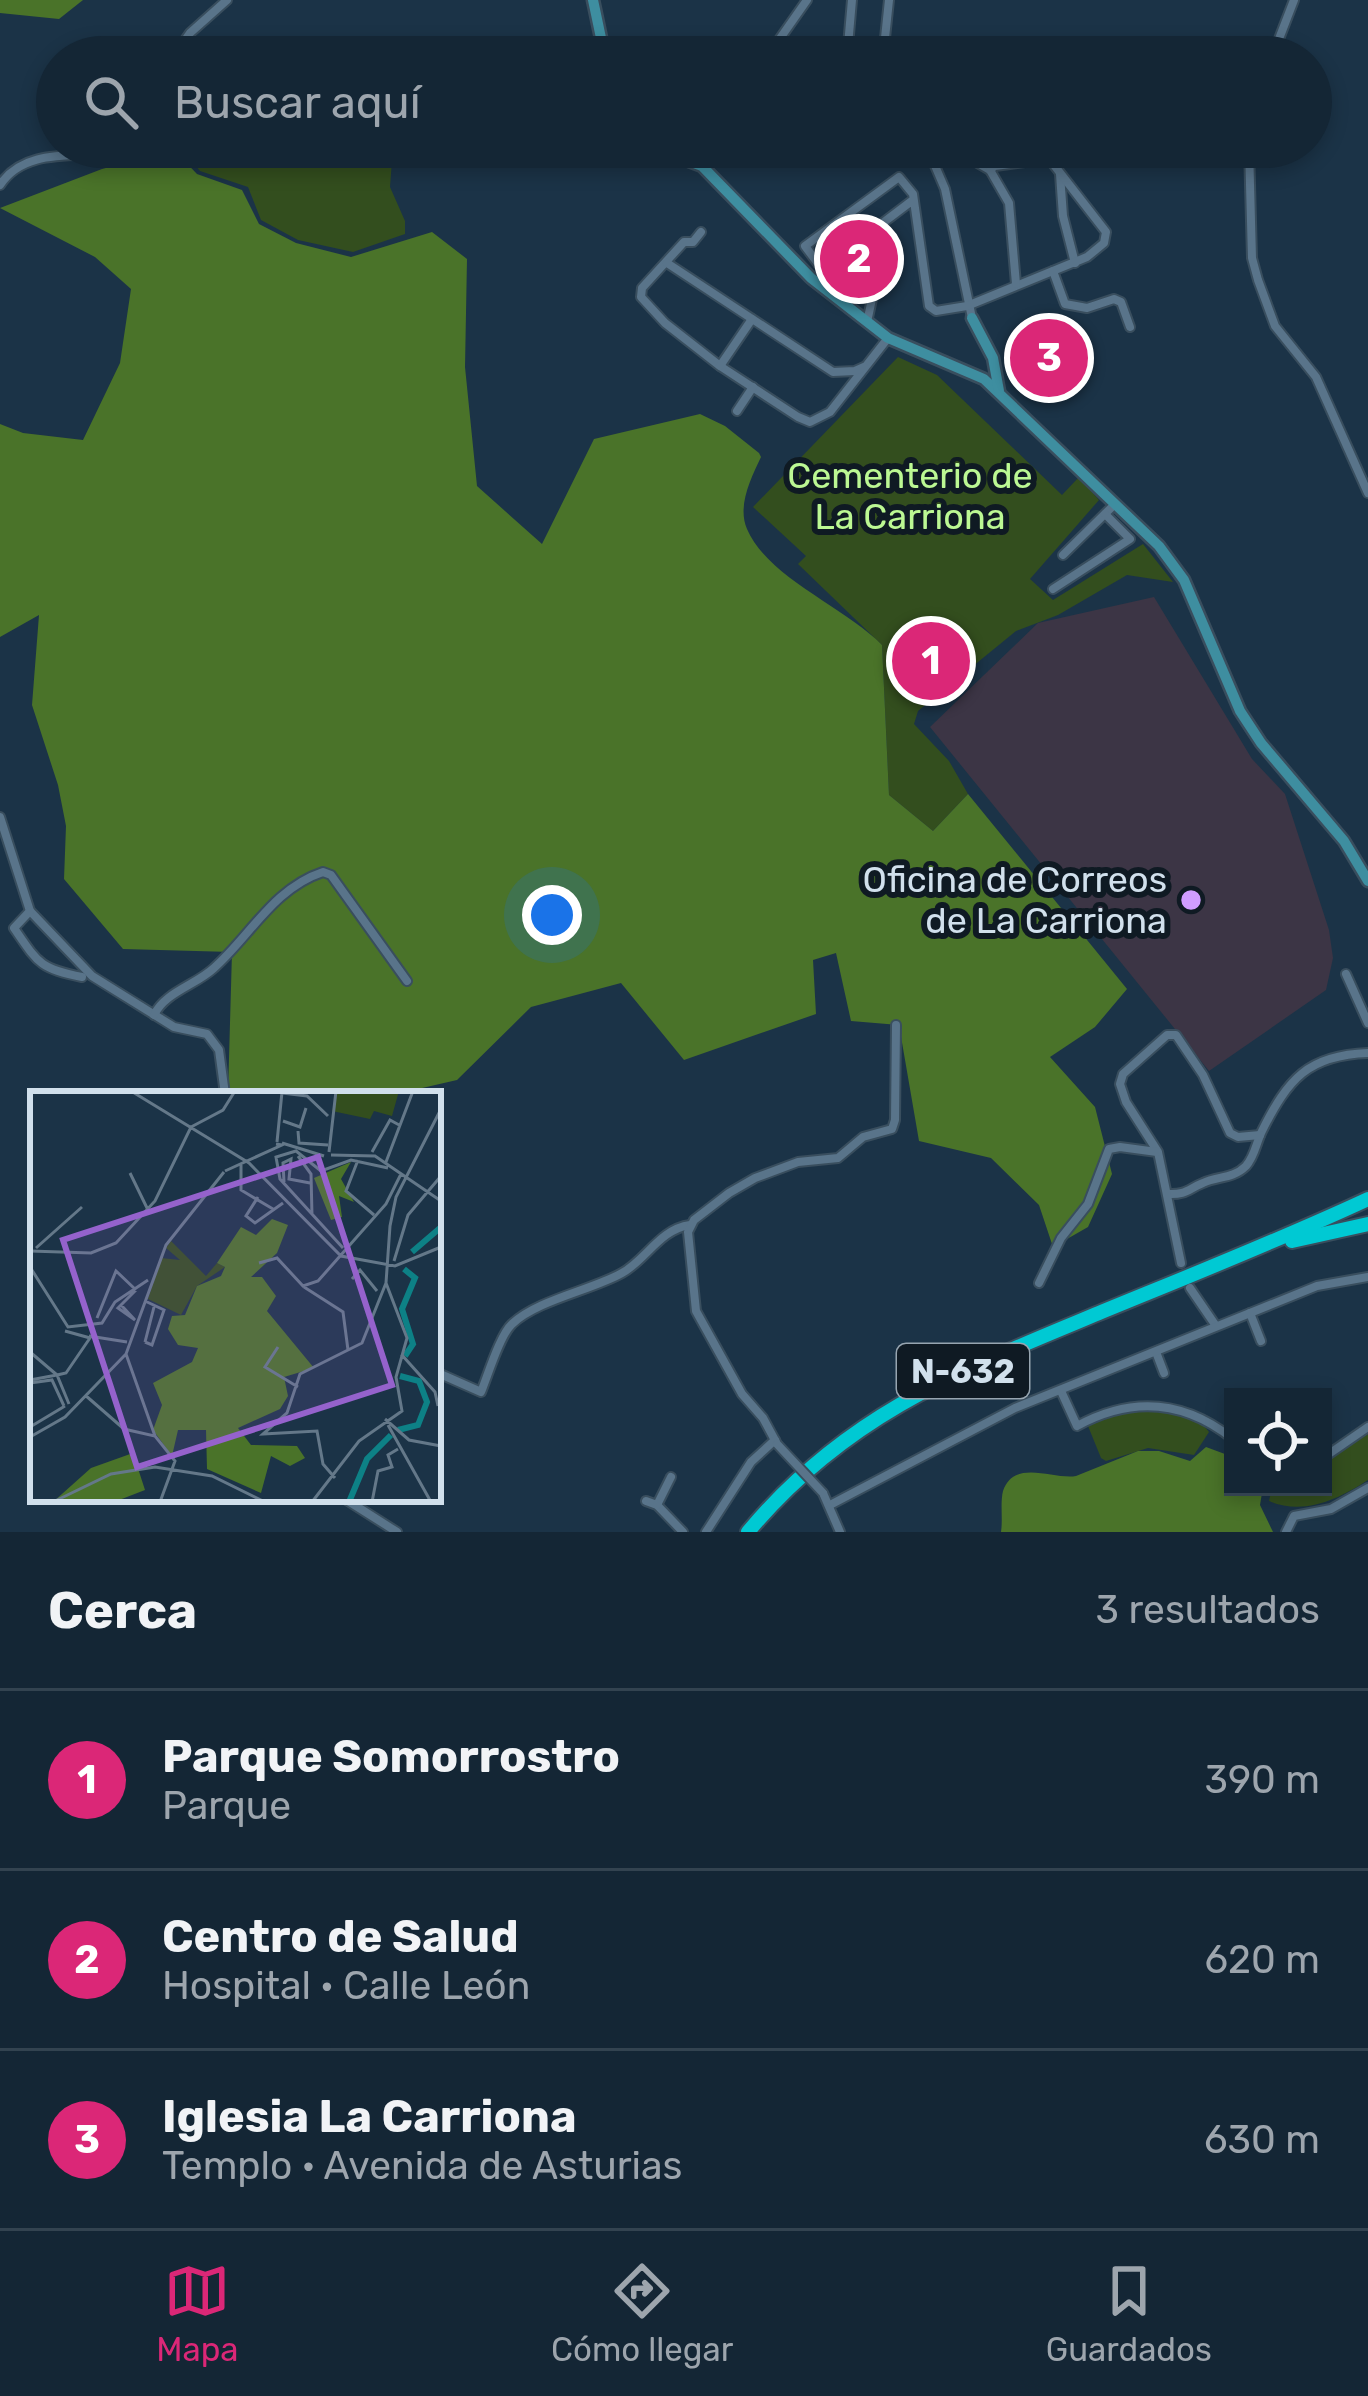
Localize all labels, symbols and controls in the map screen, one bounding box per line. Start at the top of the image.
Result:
search box [36,36,1332,168]
icon: search [78,69,144,135]
text: Buscar aquí [174,76,421,129]
pin: 2 [820,214,898,304]
pin: 3 [1010,313,1088,403]
park label: Cementerio de La Carriona [787,454,1033,538]
pin: 1 [892,616,970,706]
place label: Oficina de Correos de La Carriona [863,858,1167,942]
your location [522,885,582,945]
marker: Oficina de Correos de La Carriona [1178,887,1204,913]
inset map [30,1091,441,1502]
road number: N-632 [897,1344,1029,1398]
map controls [1224,1388,1332,1496]
button: locate [1224,1388,1332,1496]
text: Cerca [48,1580,197,1641]
text: 3 resultados [1096,1587,1320,1633]
text: Parque Somorrostro [162,1730,620,1783]
text: 1 [77,1757,97,1803]
text: 390 m [1204,1757,1320,1803]
text: Parque [162,1783,291,1829]
text: Centro de Salud [162,1910,519,1963]
text: 2 [74,1937,100,1983]
text: 620 m [1205,1937,1320,1983]
text: Hospital · Calle León [162,1963,530,2009]
text: Iglesia La Carriona [162,2090,576,2143]
text: 3 [74,2117,100,2163]
text: 630 m [1204,2117,1320,2163]
text: Templo · Avenida de Asturias [162,2143,682,2189]
tab: Mapa [156,2258,239,2369]
tab: Cómo llegar [551,2258,733,2369]
tab: Guardados [1046,2258,1212,2369]

